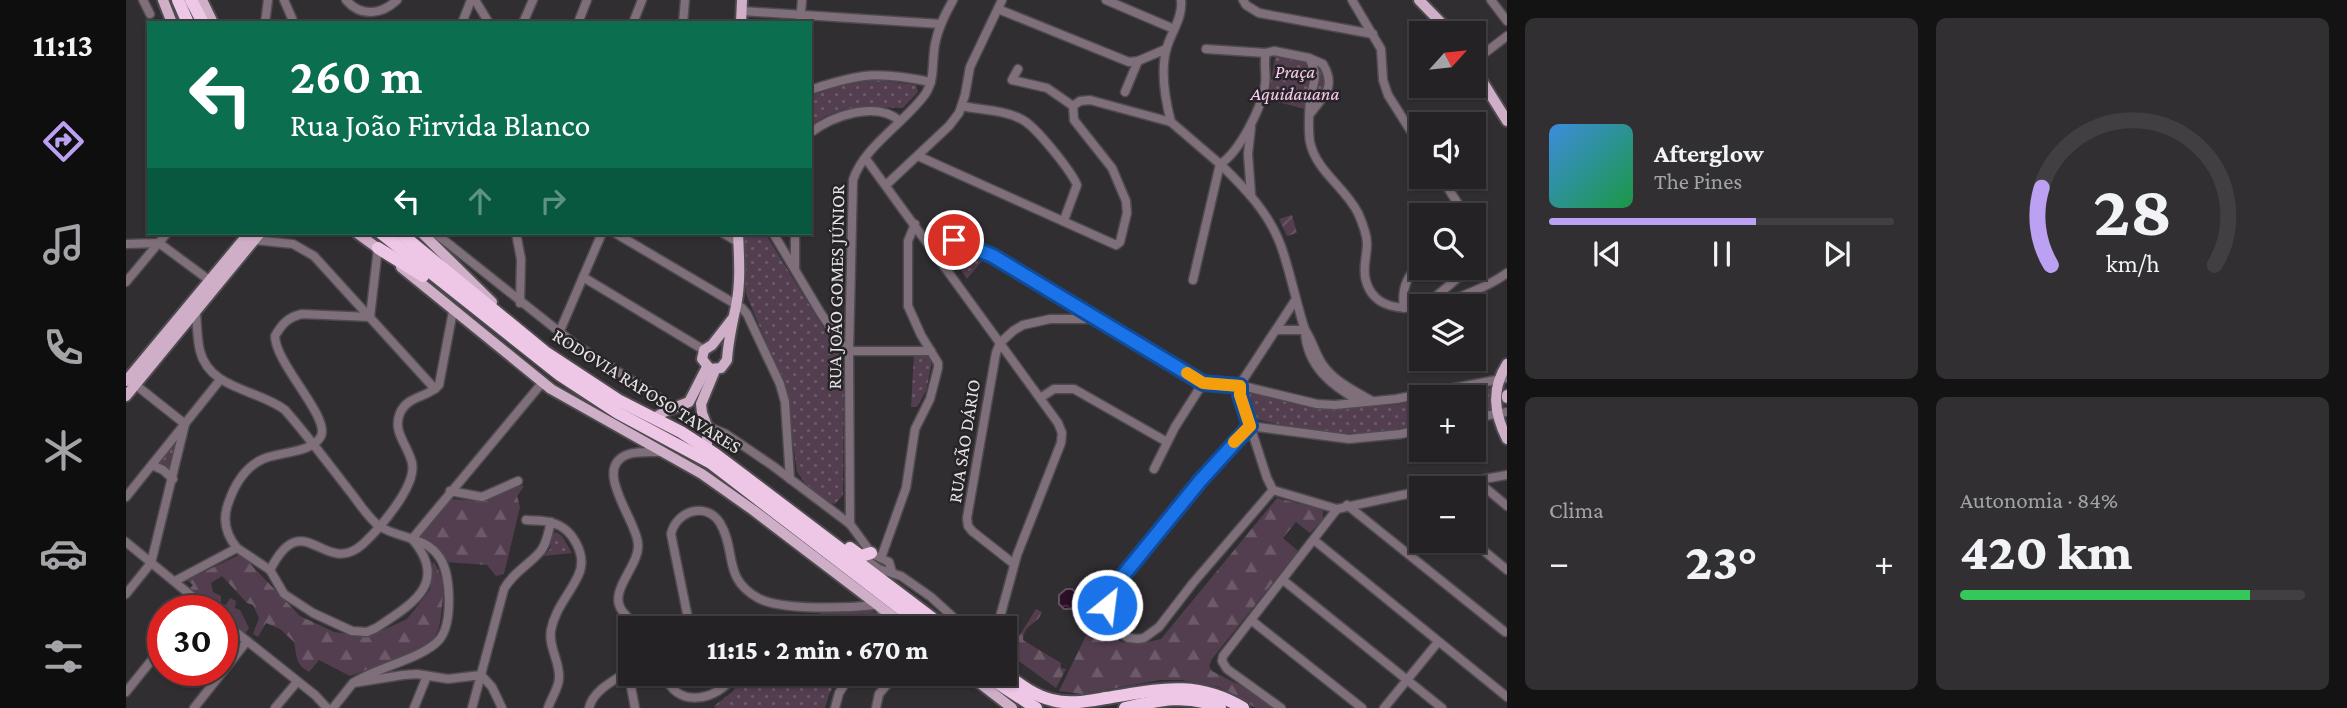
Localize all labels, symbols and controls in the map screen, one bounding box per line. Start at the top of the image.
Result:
north arrow [1409,21,1486,98]
map controls [1409,21,1486,553]
text: 11:13 [33,27,93,63]
icon: left [175,49,266,140]
text: 260 m [290,49,422,104]
park label: Praça Aquidauana [1250,61,1339,104]
text: Rua João Firvida Blanco [290,107,590,143]
button: sound [1409,112,1486,189]
icon: directions [39,117,88,166]
text: Afterglow [1654,139,1764,168]
text: The Pines [1654,168,1742,194]
text: 28 [2093,170,2172,251]
icon: left [388,182,426,220]
icon: ahead [461,182,499,220]
icon: right [534,182,572,220]
street label: RUA JOÃO GOMES JÚNIOR [824,184,848,390]
button: search [1409,203,1486,280]
pin [924,210,984,270]
icon: music [39,220,88,269]
icon: arrive [935,221,973,259]
icon: previous [1588,235,1626,273]
icon: pause [1703,235,1741,273]
icon: next [1818,235,1856,273]
text: km/h [2106,250,2159,277]
button: layers [1409,294,1486,371]
icon: phone [39,323,88,372]
street label: RODOVIA RAPOSO TAVARES [549,324,745,458]
street label: RUA SÃO DÁRIO [944,378,984,504]
button: + [1409,385,1486,462]
icon: climate [39,426,88,475]
button: − [1409,476,1486,553]
text: Autonomia · 84% [1960,487,2118,513]
text: Clima [1549,497,1604,523]
text: 420 km [1960,522,2132,580]
icon: car [39,529,88,578]
text: 23° [1685,532,1758,590]
text: − [1549,541,1569,583]
text: + [1874,541,1894,583]
position arrow [1070,568,1144,642]
speed limit sign: 30 [147,595,238,686]
icon: filters [39,632,88,681]
text: 11:15 · 2 min · 670 m [707,636,928,665]

